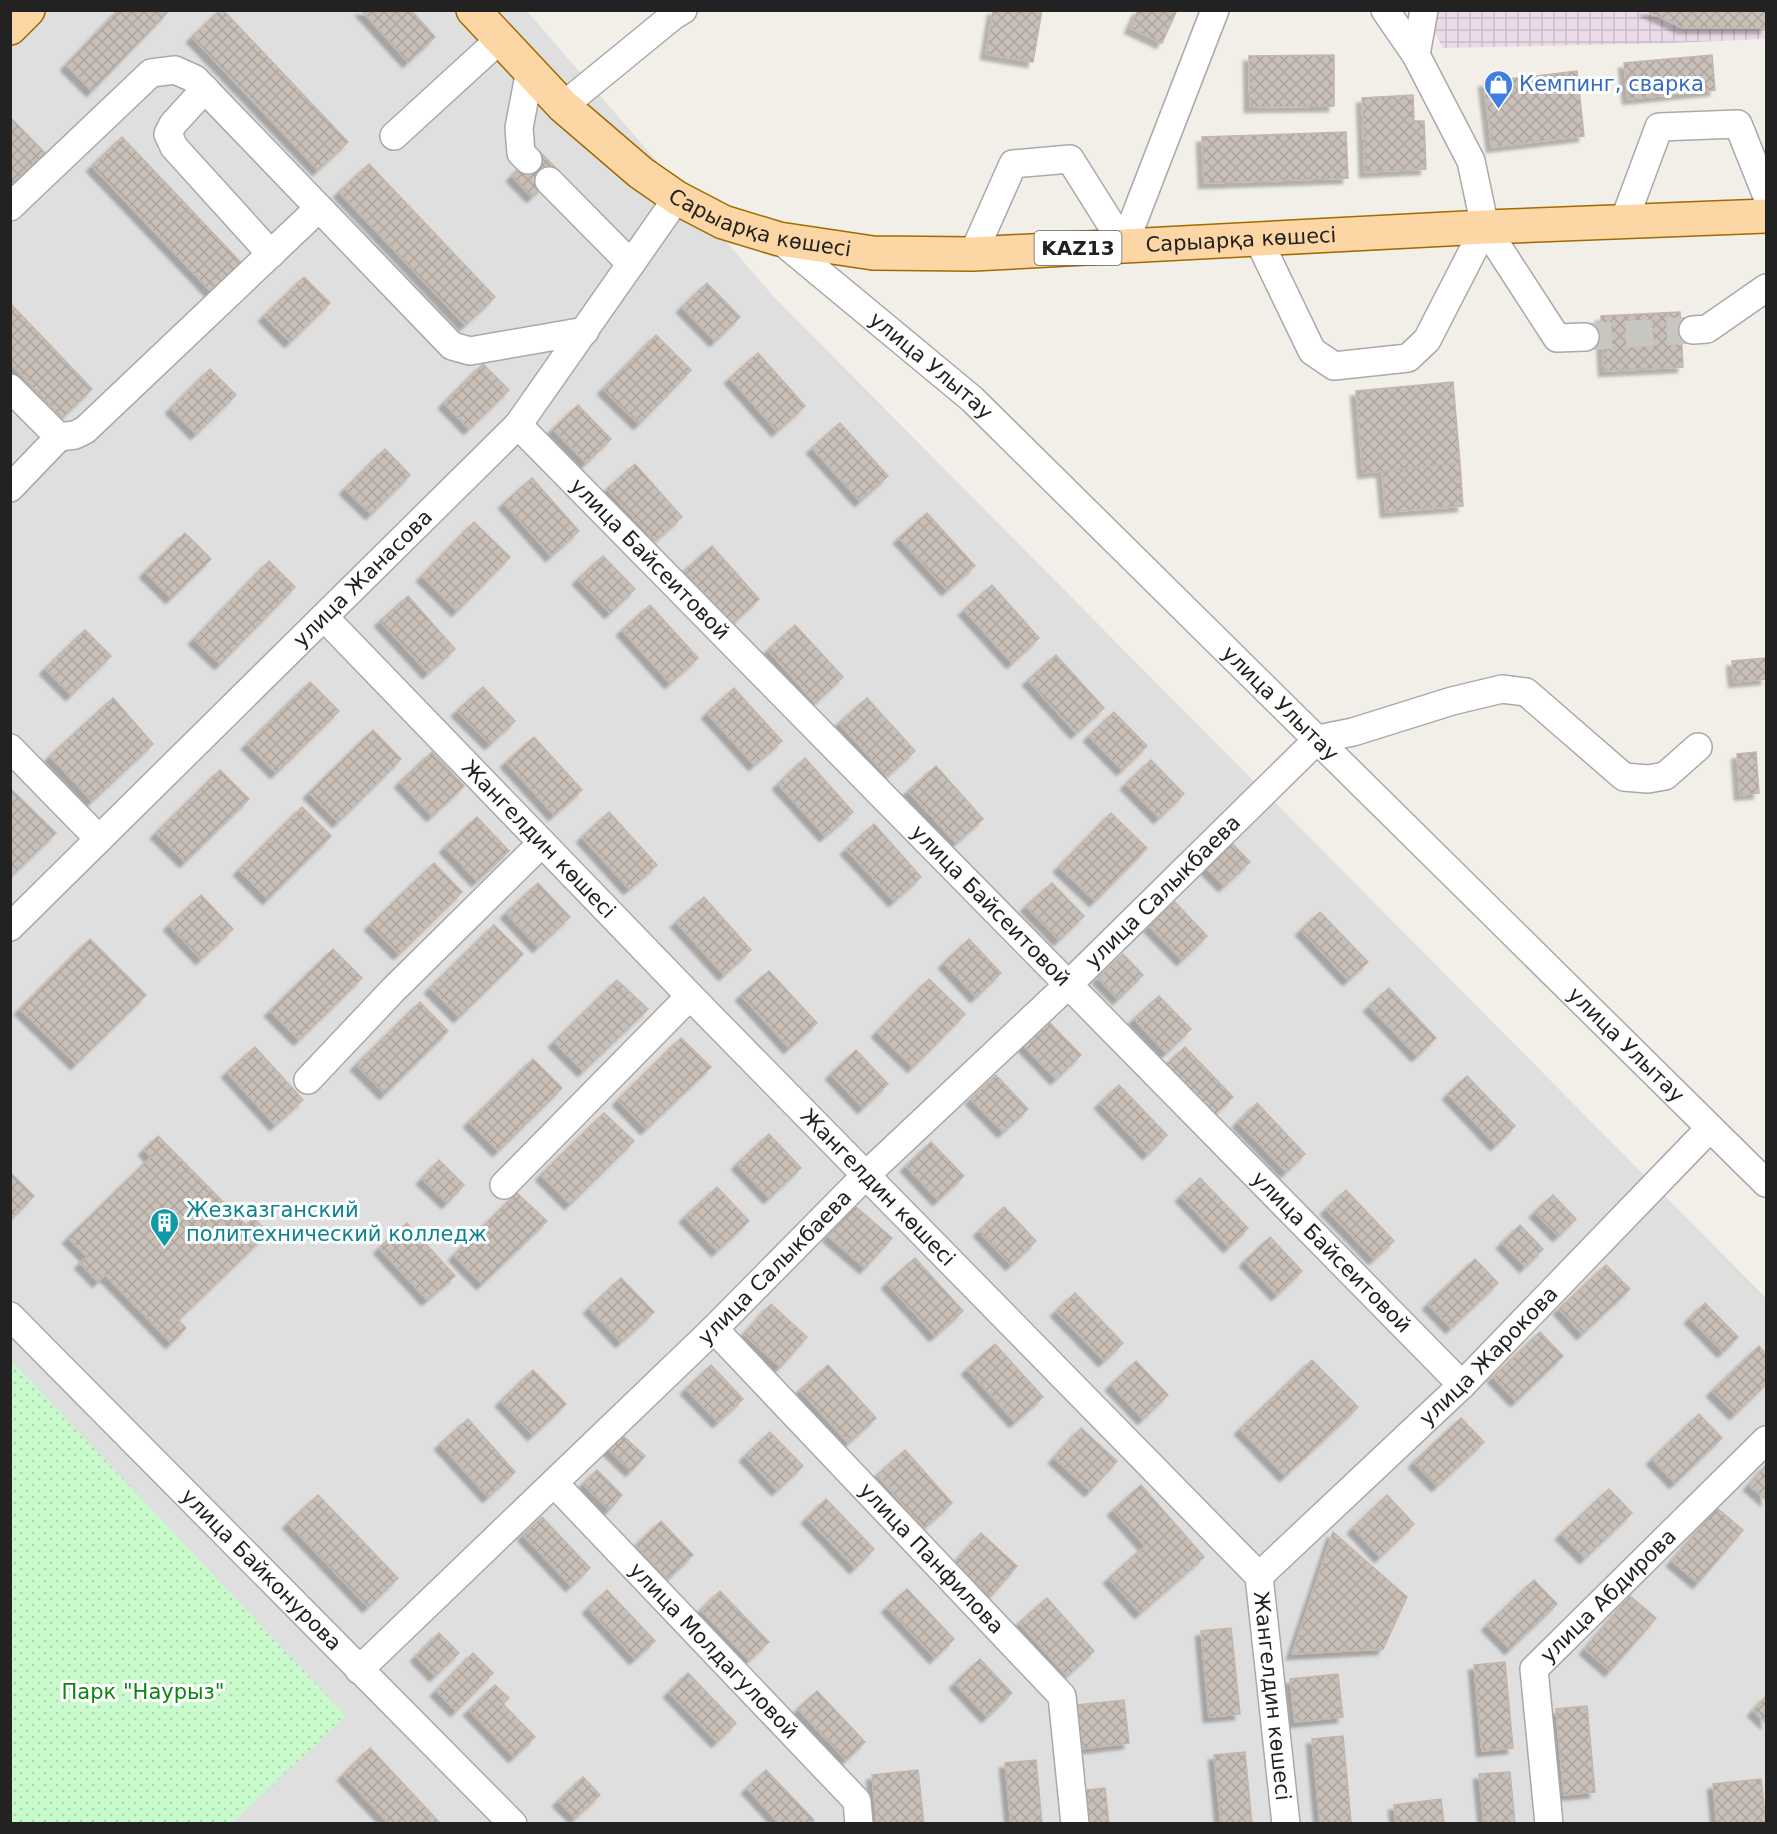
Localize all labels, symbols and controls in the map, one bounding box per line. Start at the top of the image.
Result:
shop icon: Кемпинг, сварка [1482,68,1514,110]
place label: Кемпинг, сварка [1519,72,1704,96]
street label: Сарыарқа көшесі [664,184,853,262]
street label: Сарыарқа көшесі [1145,223,1337,257]
road number: KAZ13 [1034,231,1122,265]
street label: улица Улытау [865,307,998,425]
street label: улица Байсеитовой [565,473,734,645]
street label: улица Жанасова [289,505,437,652]
street label: улица Улытау [1217,641,1343,766]
street label: Жангелдин көшесі [457,755,620,923]
street label: улица Салыкбаева [1080,810,1245,973]
street label: улица Байсеитовой [906,820,1075,991]
street label: улица Улытау [1563,982,1689,1107]
street label: Жангелдин көшесі [796,1104,960,1271]
street label: улица Байсеитовой [1247,1167,1416,1338]
street label: улица Салыкбаева [693,1185,856,1349]
place label: Жезказганский политехнический колледж [186,1198,487,1246]
building icon: Жезказганский политехнический колледж [149,1206,181,1248]
street label: улица Жарокова [1415,1282,1562,1431]
street label: улица Панфилова [854,1478,1009,1639]
street label: улица Байконурова [176,1484,346,1655]
street label: улица Абдирова [1536,1524,1681,1668]
street label: улица Молдагуловой [624,1558,803,1743]
street label: Жангелдин көшесі [1249,1590,1295,1802]
park label: Парк "Наурыз" [62,1680,224,1704]

